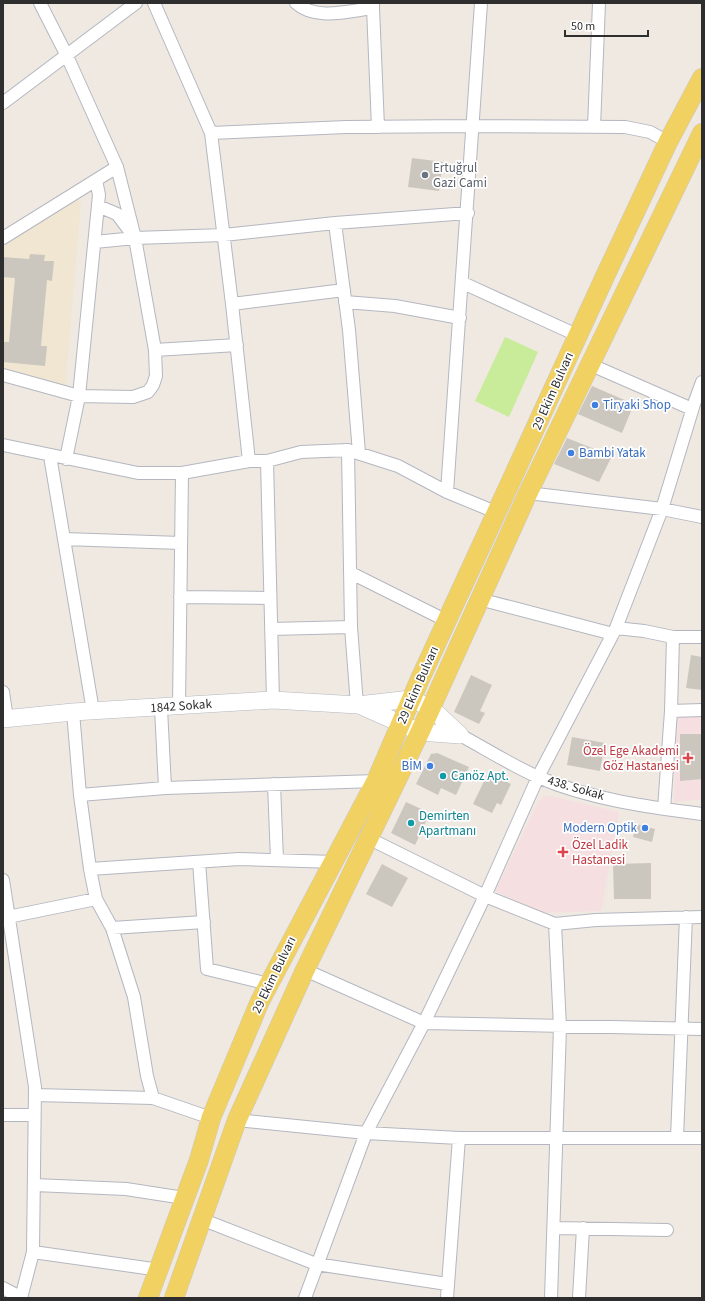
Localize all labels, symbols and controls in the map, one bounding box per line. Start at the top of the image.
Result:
scale bar [565,12,648,38]
text: 50 m [571,18,595,35]
place label: Ertuğrul Gazi Cami [433,159,487,192]
marker: Ertuğrul Gazi Cami [420,170,430,180]
street label: 29 Ekim Bulvarı [528,349,578,433]
place label: Tiryaki Shop [603,396,671,414]
marker: Tiryaki Shop [590,400,600,410]
place label: Bambi Yatak [579,444,646,462]
marker: Bambi Yatak [566,448,576,458]
street label: 29 Ekim Bulvarı [393,643,443,727]
street label: 1842 Sokak [150,695,213,717]
place label: Özel Ege Akademi Göz Hastanesi [583,742,679,775]
marker: Özel Ege Akademi Göz Hastanesi [682,752,694,764]
place label: BİM [401,757,422,775]
marker: BİM [425,761,435,771]
place label: Canöz Apt. [451,767,509,785]
marker: Canöz Apt. [438,771,448,781]
street label: 438. Sokak [545,771,607,805]
place label: Demirten Apartmanı [419,807,476,840]
marker: Demirten Apartmanı [406,818,416,828]
place label: Modern Optik [563,819,638,837]
marker: Modern Optik [640,823,650,833]
place label: Özel Ladik Hastanesi [572,836,629,869]
marker: Özel Ladik Hastanesi [557,846,569,858]
street label: 29 Ekim Bulvarı [248,934,300,1016]

